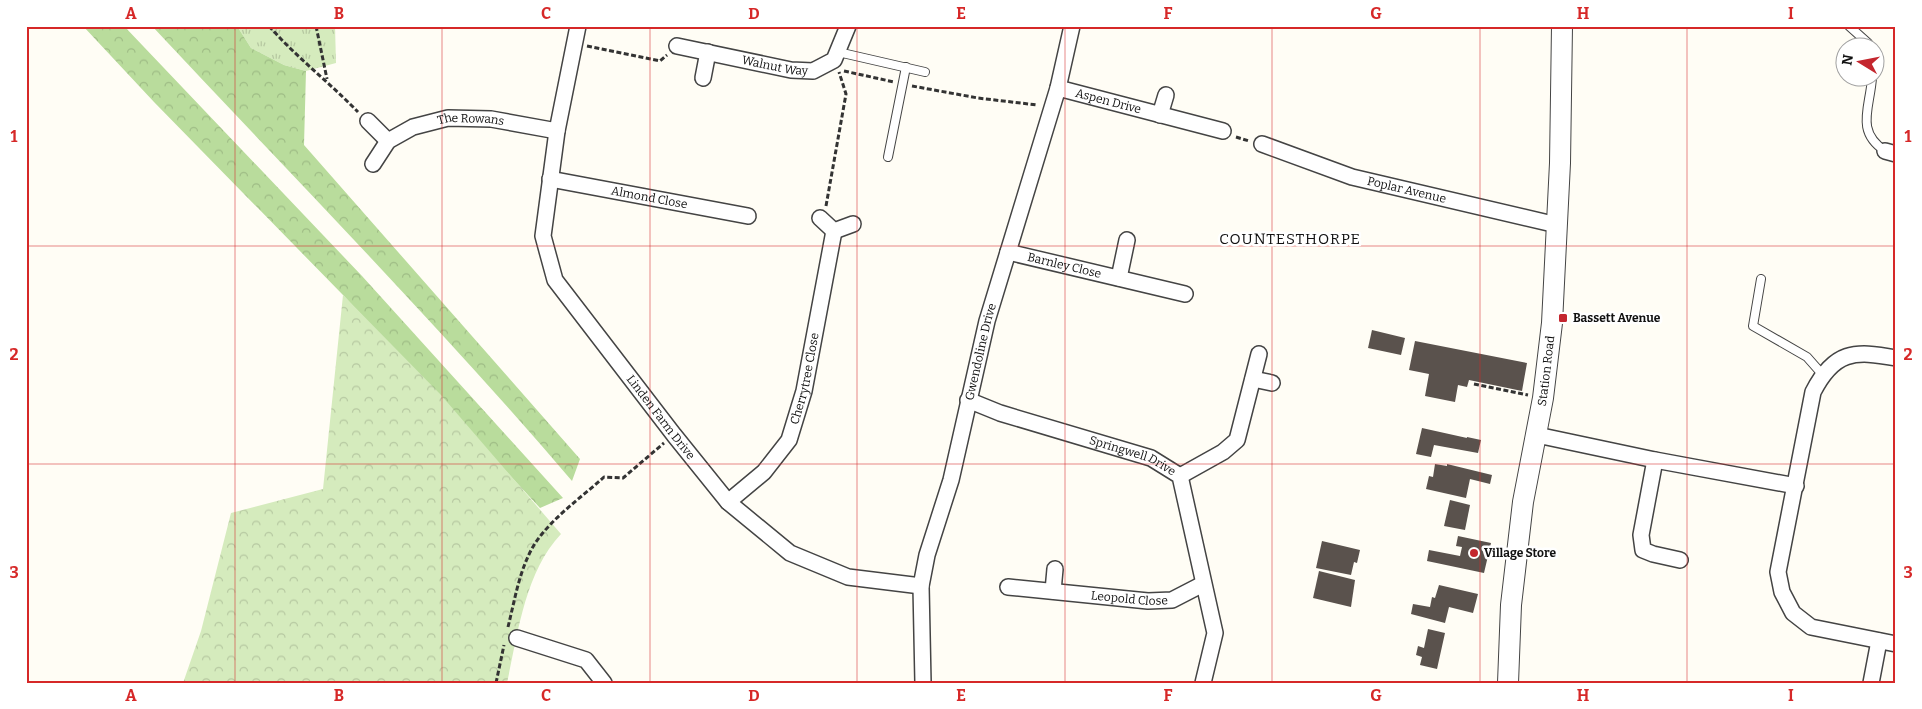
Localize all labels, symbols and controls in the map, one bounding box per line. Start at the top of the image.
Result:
text: A [125,4,137,23]
text: B [334,4,344,23]
text: C [541,4,551,23]
text: D [748,4,760,23]
text: E [956,4,966,23]
text: F [1164,4,1173,23]
text: G [1370,4,1382,23]
text: H [1577,4,1590,23]
text: I [1788,4,1794,23]
north arrow [1834,38,1884,88]
street label: Walnut Way [741,53,809,78]
text: N [1838,53,1857,67]
street label: Aspen Drive [1074,86,1143,116]
street label: The Rowans [436,110,506,128]
text: 1 [11,127,18,146]
text: 1 [1905,127,1912,146]
street label: Poplar Avenue [1366,174,1448,206]
street label: Almond Close [610,184,689,212]
district label: COUNTESTHORPE [1219,230,1361,248]
street label: Barnley Close [1026,250,1103,281]
street label: Gwendoline Drive [962,301,999,402]
place label: Bassett Avenue [1573,311,1661,325]
marker: Bassett Avenue [1557,312,1569,324]
street label: Cherrytree Close [787,332,822,426]
street label: Station Road [1535,335,1557,407]
text: 2 [9,345,19,364]
text: 2 [1903,345,1913,364]
street label: Linden Farm Drive [624,372,698,462]
street label: Springwell Drive [1088,433,1178,479]
place label: Village Store [1484,546,1556,560]
marker: Village Store [1468,547,1480,559]
text: 3 [9,563,19,582]
text: 3 [1903,563,1913,582]
street label: Leopold Close [1090,588,1168,608]
text: A [125,686,137,705]
text: B [334,686,344,705]
text: C [541,686,551,705]
text: D [748,686,760,705]
text: E [956,686,966,705]
text: F [1164,686,1173,705]
text: G [1370,686,1382,705]
text: H [1577,686,1590,705]
text: I [1788,686,1794,705]

